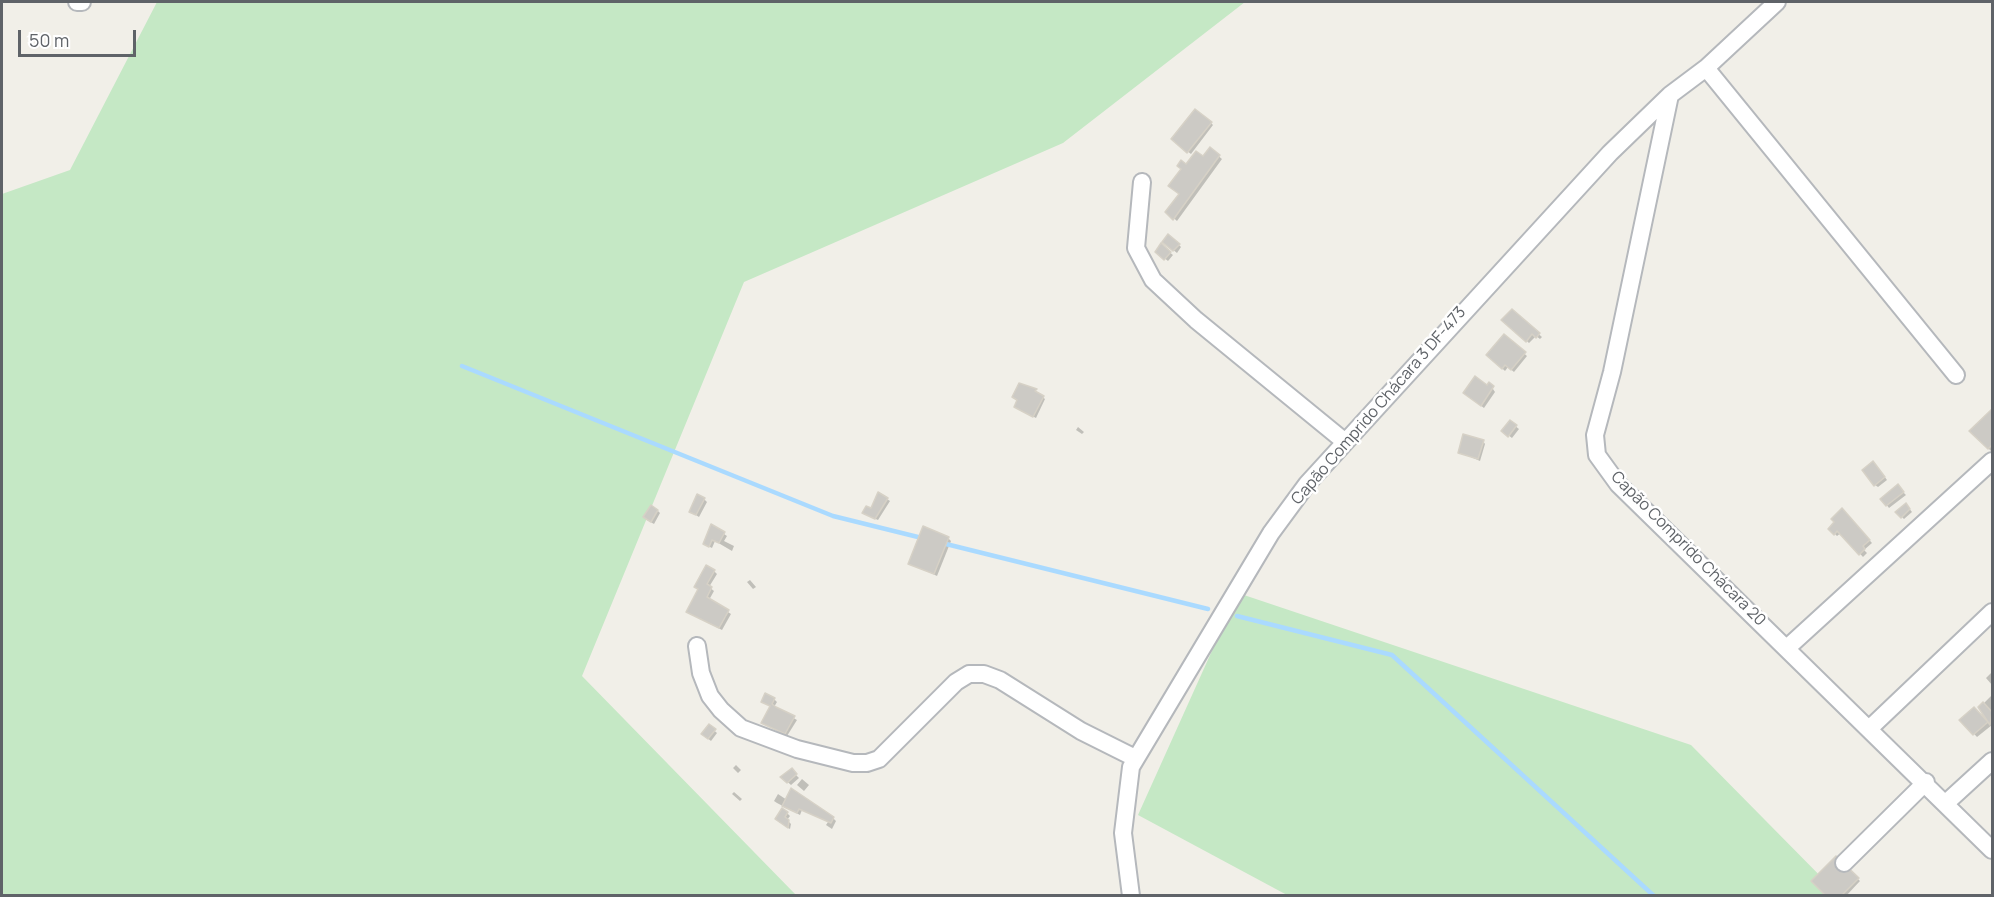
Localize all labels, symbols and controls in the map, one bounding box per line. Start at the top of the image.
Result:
scale bar [21,18,140,56]
text: 50 m [29,28,69,52]
street label: Capão Comprido Chácara 3 DF-473 [1288,303,1470,509]
street label: Capão Comprido Chácara 20 [1607,468,1769,630]

